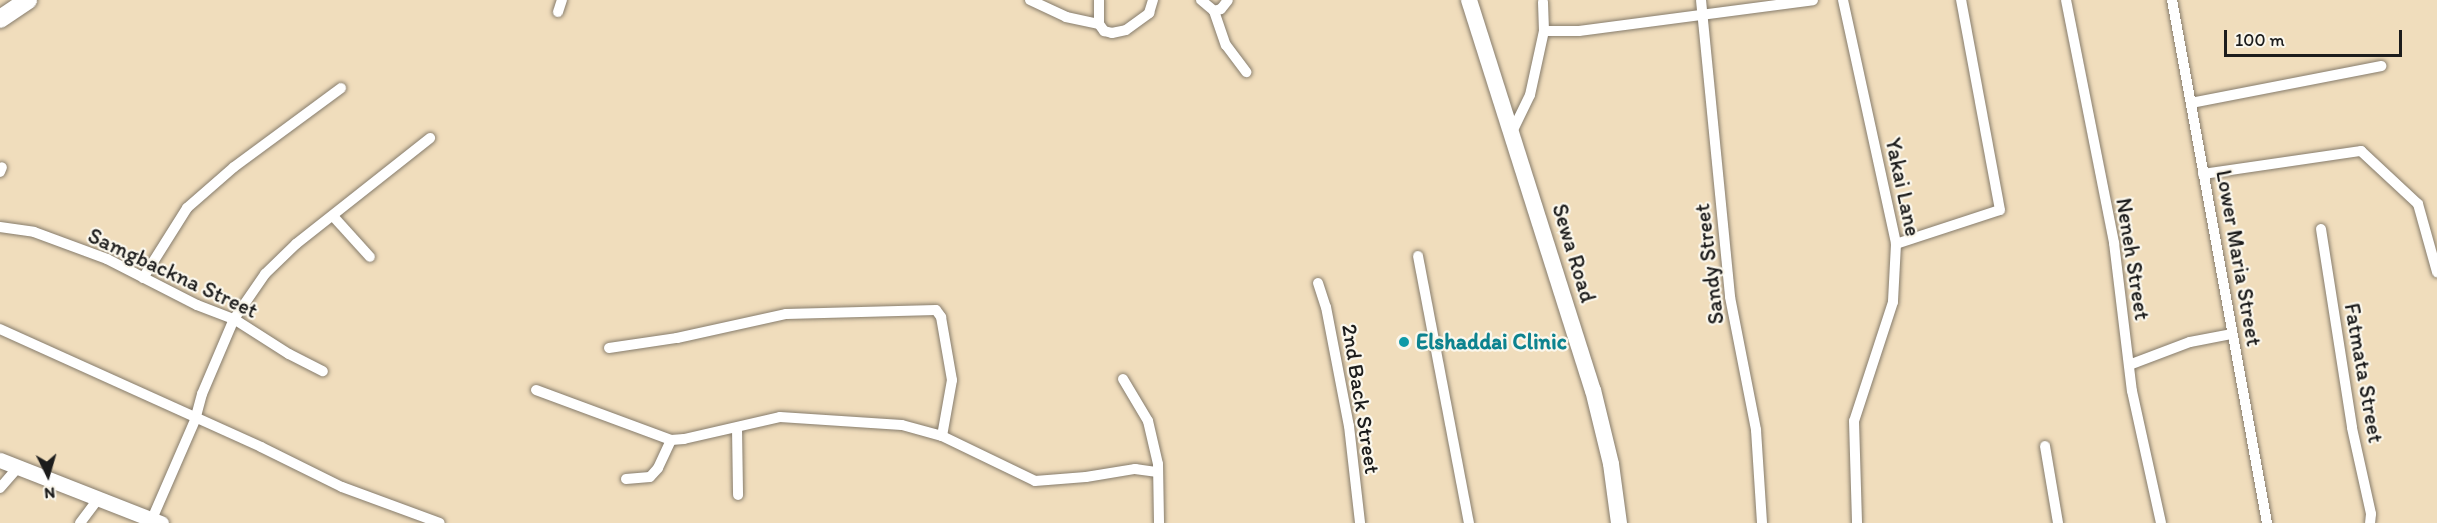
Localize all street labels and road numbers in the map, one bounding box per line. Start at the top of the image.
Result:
street label: Yakai Lane [1880,135,1926,239]
street label: Lower Maria Street [2210,168,2268,348]
street label: Neneh Street [2110,196,2156,322]
street label: Sewa Road [1547,201,1601,305]
street label: Sandy Street [1688,202,1730,326]
street label: Samgbackna Street [84,222,262,324]
street label: Fatmata Street [2339,301,2389,445]
street label: 2nd Back Street [1336,322,1386,476]

